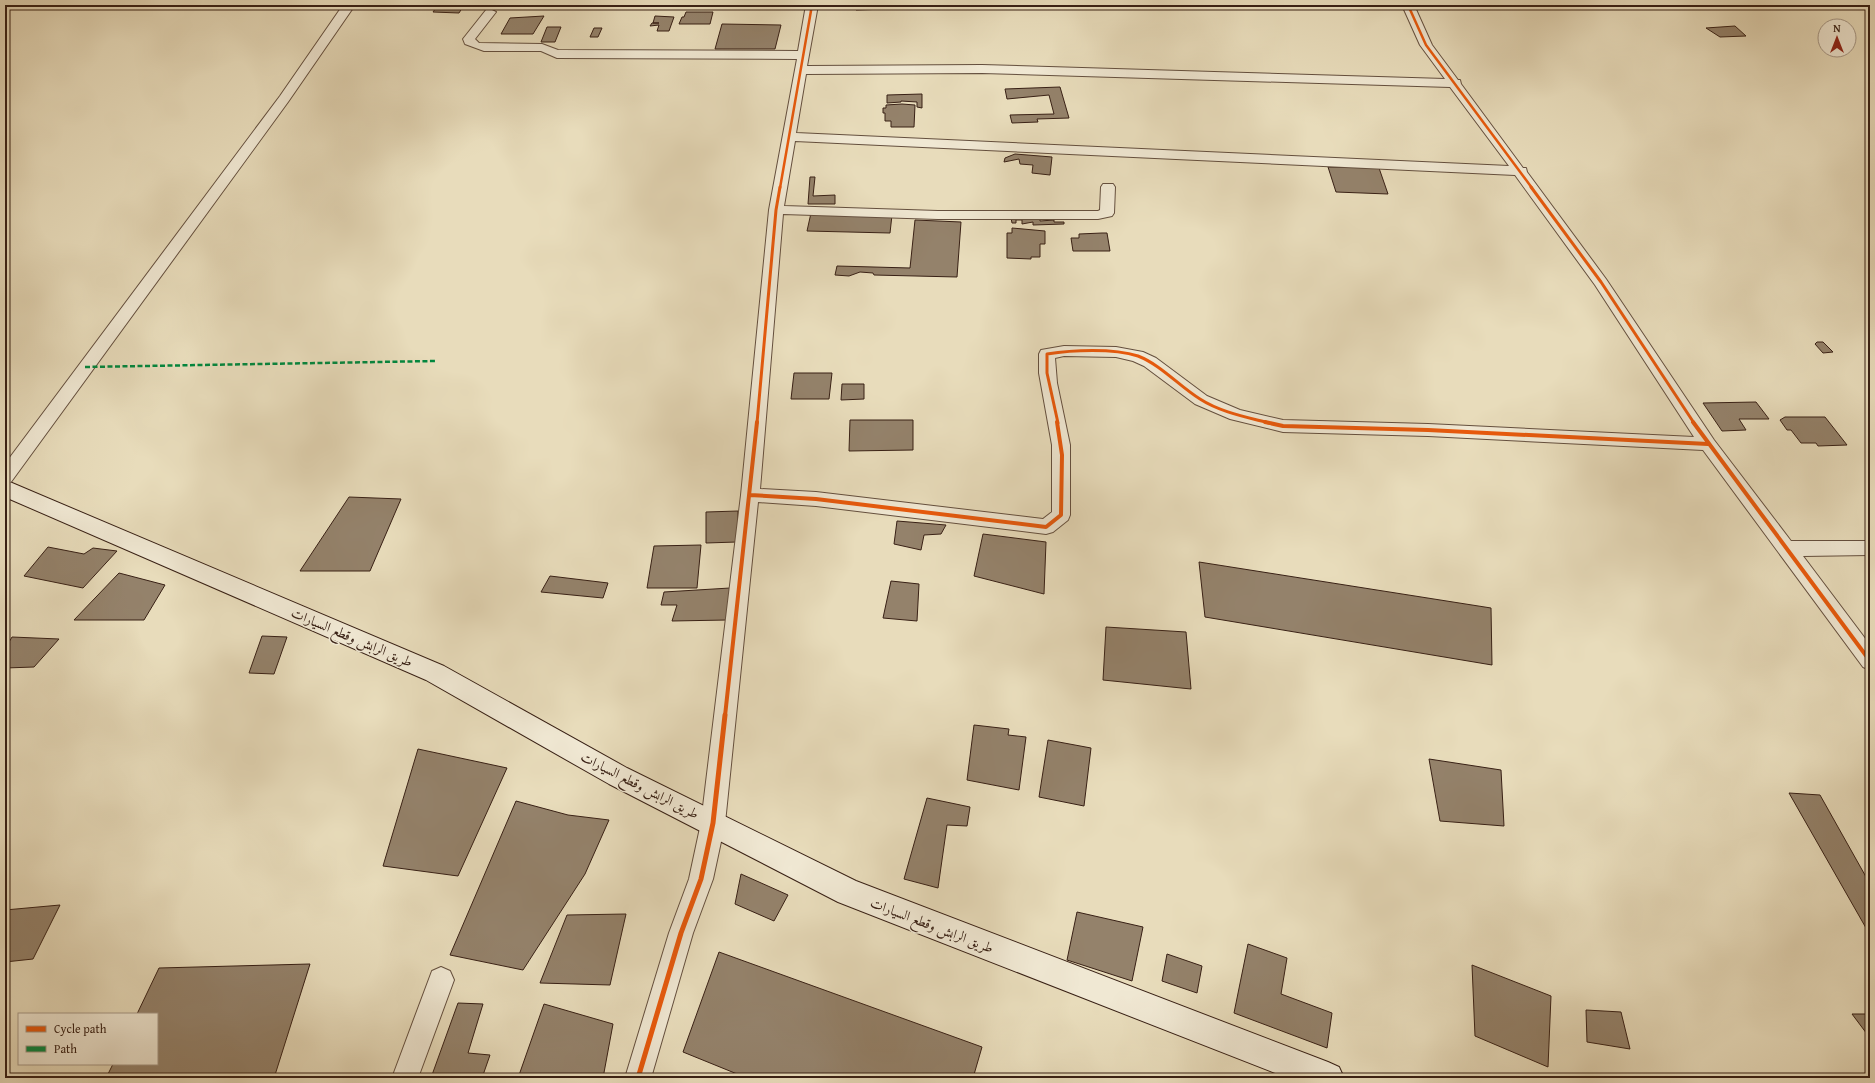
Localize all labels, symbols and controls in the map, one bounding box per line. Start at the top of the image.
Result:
north arrow [1817,18,1857,58]
text: N [1833,20,1841,36]
street label: طريق الرابش وقطع السيارات [286,602,416,675]
street label: طريق الرابش وقطع السيارات [575,746,703,827]
street label: طريق الرابش وقطع السيارات [866,892,997,961]
legend [18,1013,158,1065]
text: Cycle path [54,1020,107,1037]
text: Path [54,1040,77,1057]

